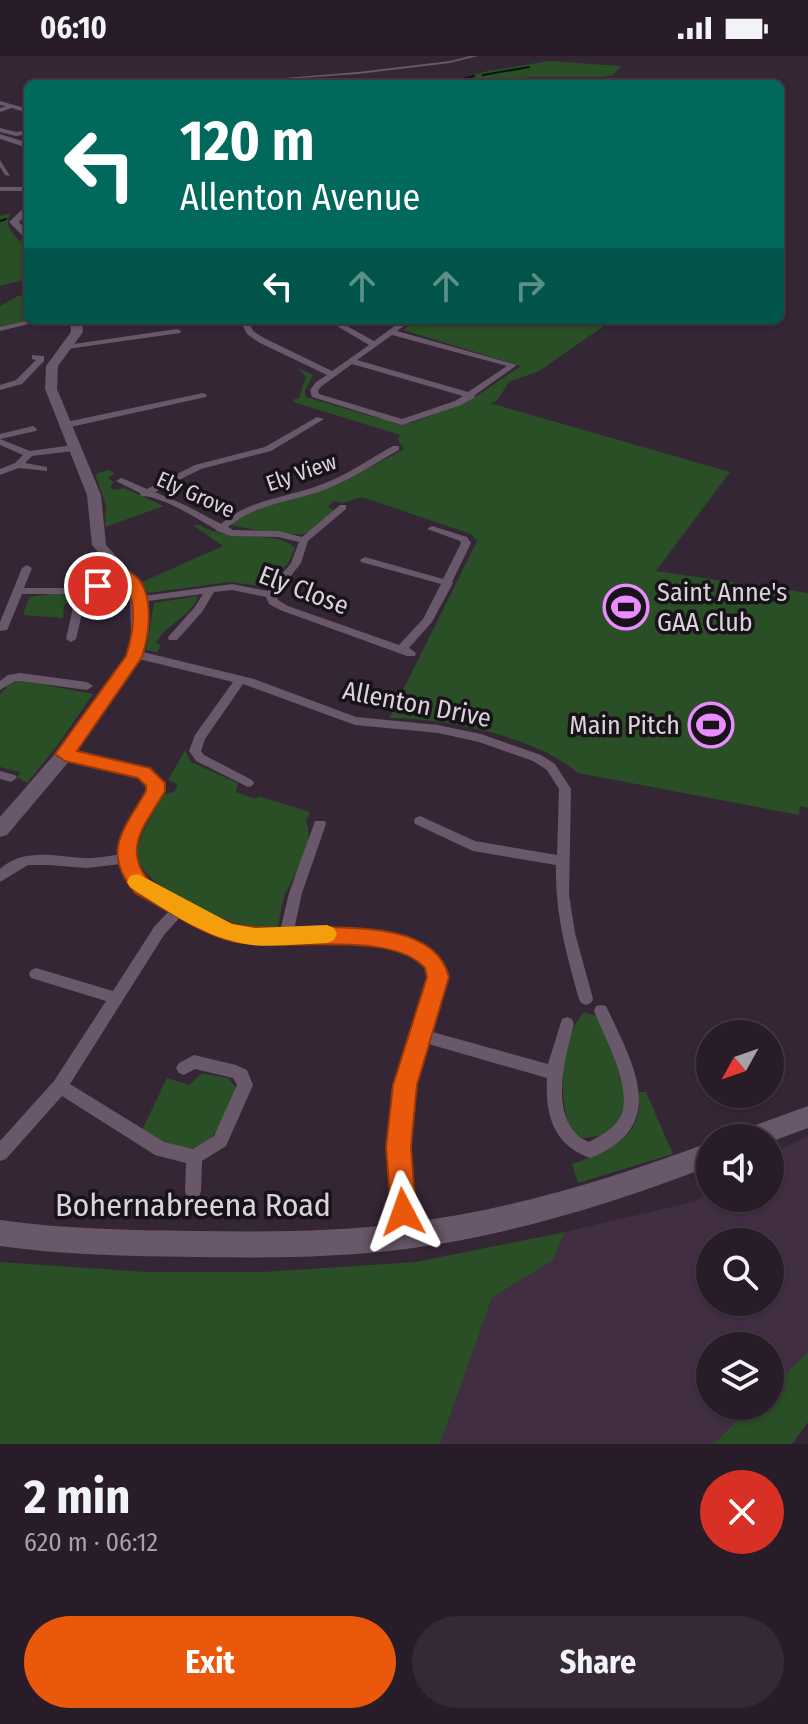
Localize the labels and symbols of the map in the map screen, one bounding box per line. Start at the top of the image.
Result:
street label: Ely View [262,448,340,497]
street label: Ely Grove [153,465,239,524]
pin [64,552,132,620]
street label: Ely Close [255,559,353,622]
place label: Saint Anne's GAA Club [657,577,787,638]
sports icon: Saint Anne's GAA Club [602,583,650,631]
street label: Allenton Drive [340,675,494,734]
sports icon: Main Pitch [687,701,735,749]
place label: Main Pitch [569,710,680,741]
north arrow [696,1020,784,1108]
position arrow [361,1170,445,1254]
street label: Bohernabreena Road [55,1186,331,1224]

